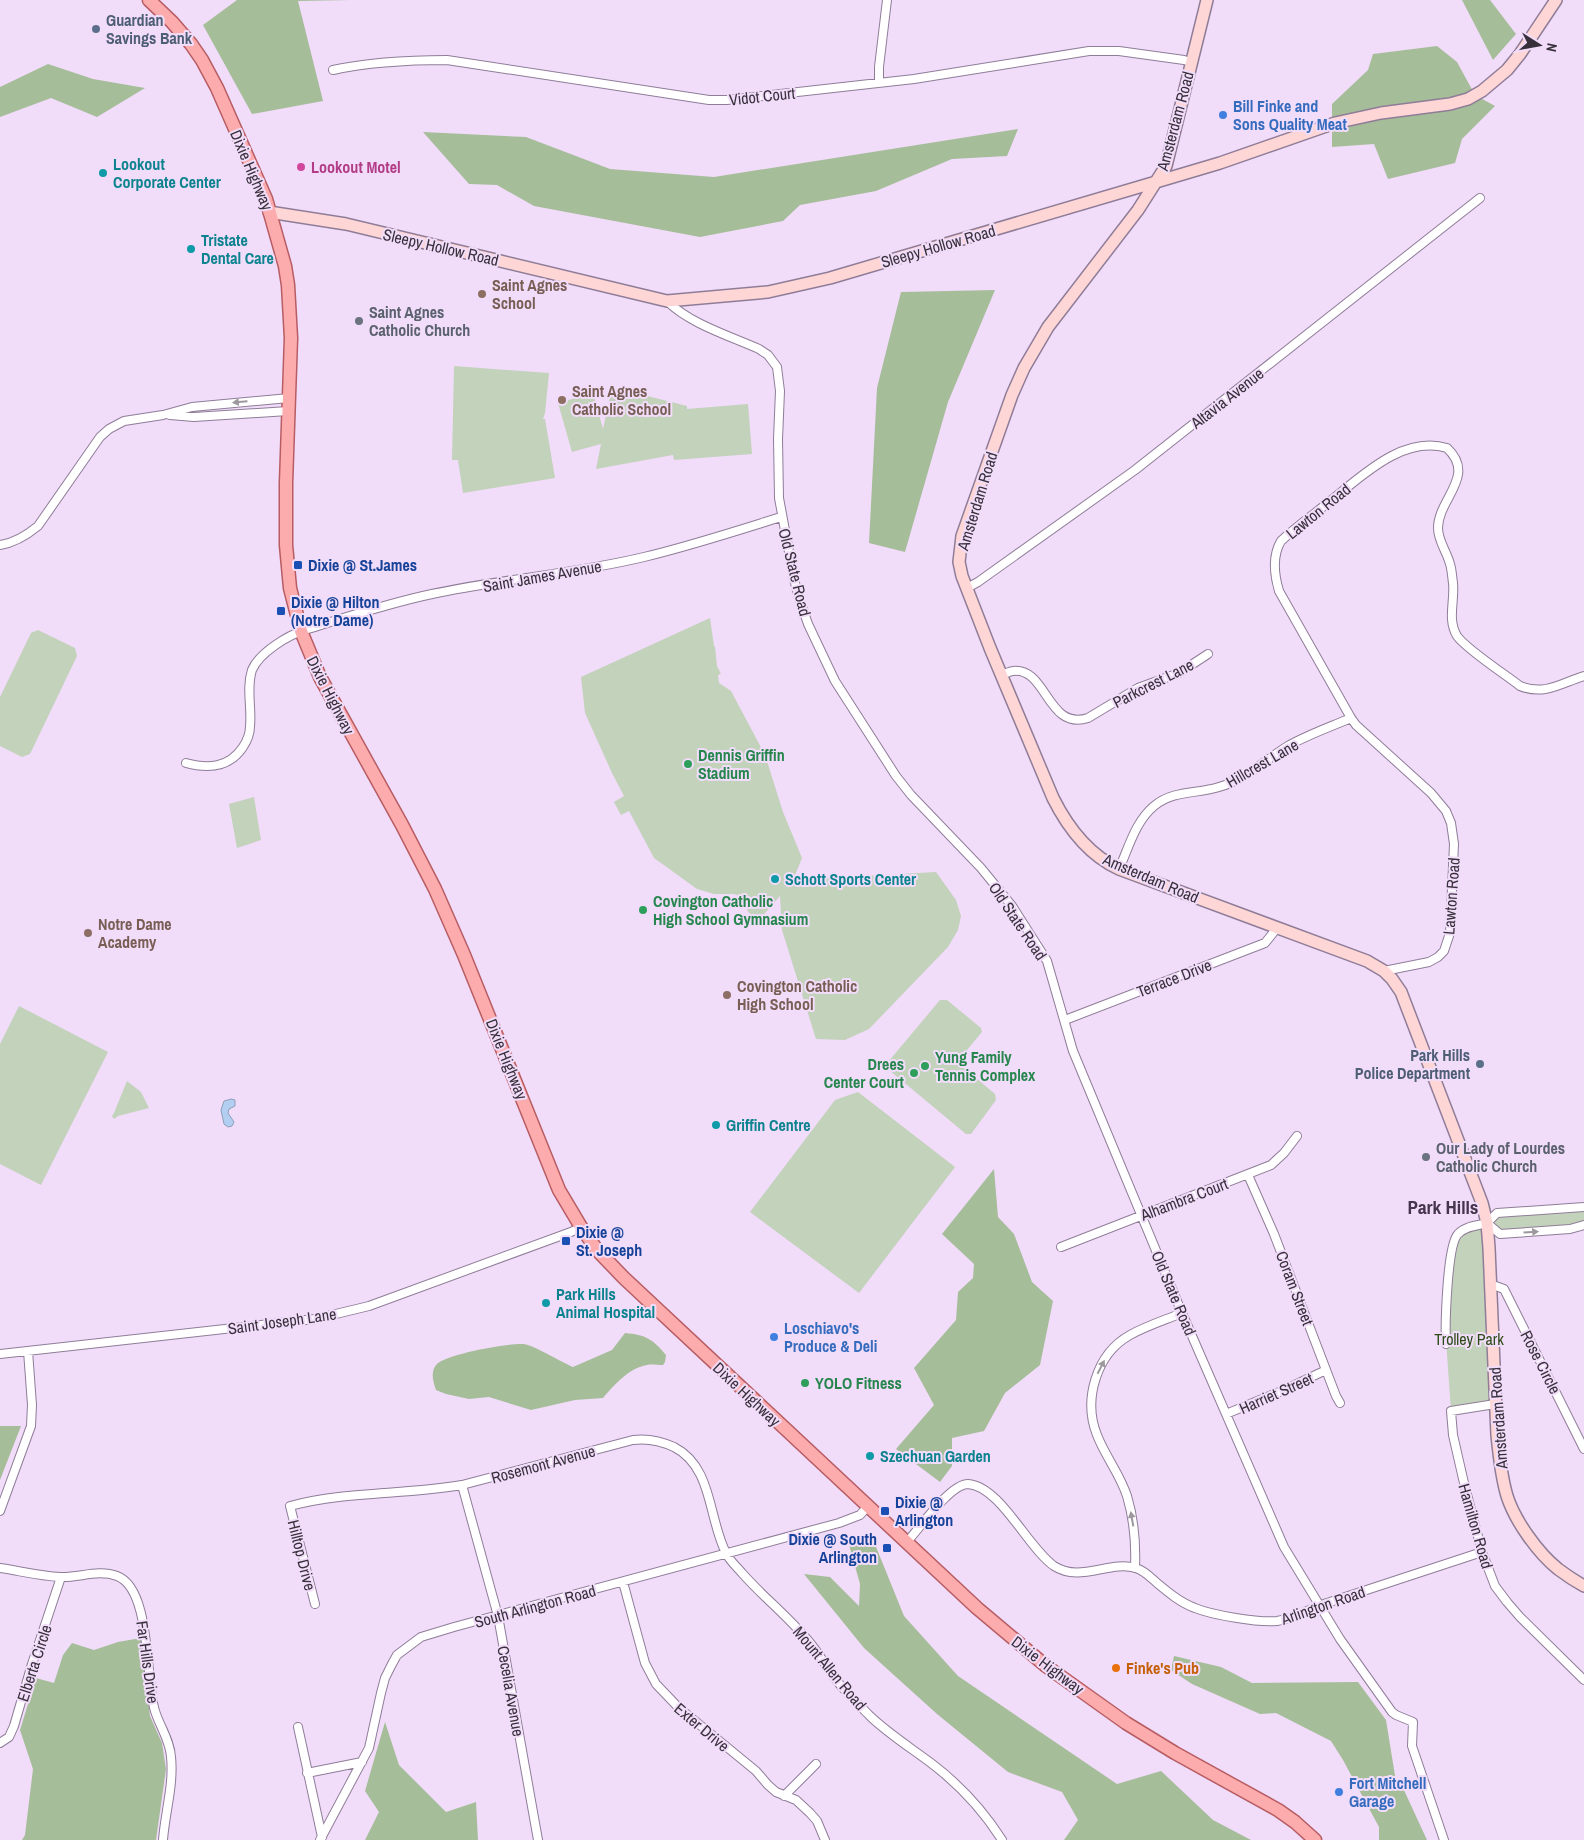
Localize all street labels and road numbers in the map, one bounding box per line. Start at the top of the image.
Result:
street label: Amsterdam Road [1151,69,1199,174]
street label: Vidot Court [728,82,796,110]
street label: Dixie Highway [225,126,279,214]
street label: Sleepy Hollow Road [878,219,998,273]
street label: Sleepy Hollow Road [381,223,501,271]
street label: Altavia Avenue [1185,362,1268,434]
street label: Amsterdam Road [951,449,1002,554]
street label: Lawton Road [1281,478,1355,544]
street label: Old State Road [773,526,817,618]
street label: Saint James Avenue [481,555,603,597]
street label: Dixie Highway [302,652,360,738]
street label: Parkcrest Lane [1109,653,1197,713]
street label: Hillcrest Lane [1222,733,1302,793]
street label: Amsterdam Road [1099,848,1202,908]
street label: Lawton Road [1437,857,1465,935]
street label: Old State Road [984,878,1052,964]
street label: Terrace Drive [1133,954,1215,1002]
street label: Dixie Highway [481,1015,533,1103]
street label: Alhambra Court [1136,1172,1231,1226]
street label: Old State Road [1146,1247,1202,1339]
street label: Coram Street [1271,1248,1319,1329]
street label: Saint Joseph Lane [226,1302,338,1340]
street label: Rose Circle [1516,1326,1566,1398]
street label: Dixie Highway [708,1357,786,1431]
street label: Amsterdam Road [1483,1366,1513,1471]
street label: Harriet Street [1236,1367,1317,1419]
street label: Rosemont Avenue [488,1440,598,1488]
street label: Hamilton Road [1453,1481,1499,1571]
street label: Hilltop Drive [283,1517,321,1593]
street label: South Arlington Road [472,1579,598,1633]
street label: Arlington Road [1277,1580,1368,1630]
street label: Far Hills Drive [131,1619,165,1705]
street label: Mount Allen Road [788,1621,872,1715]
street label: Elberta Circle [11,1622,57,1704]
street label: Dixie Highway [1007,1631,1089,1700]
street label: Cecelia Avenue [492,1644,530,1738]
street label: Exter Drive [670,1697,734,1757]

